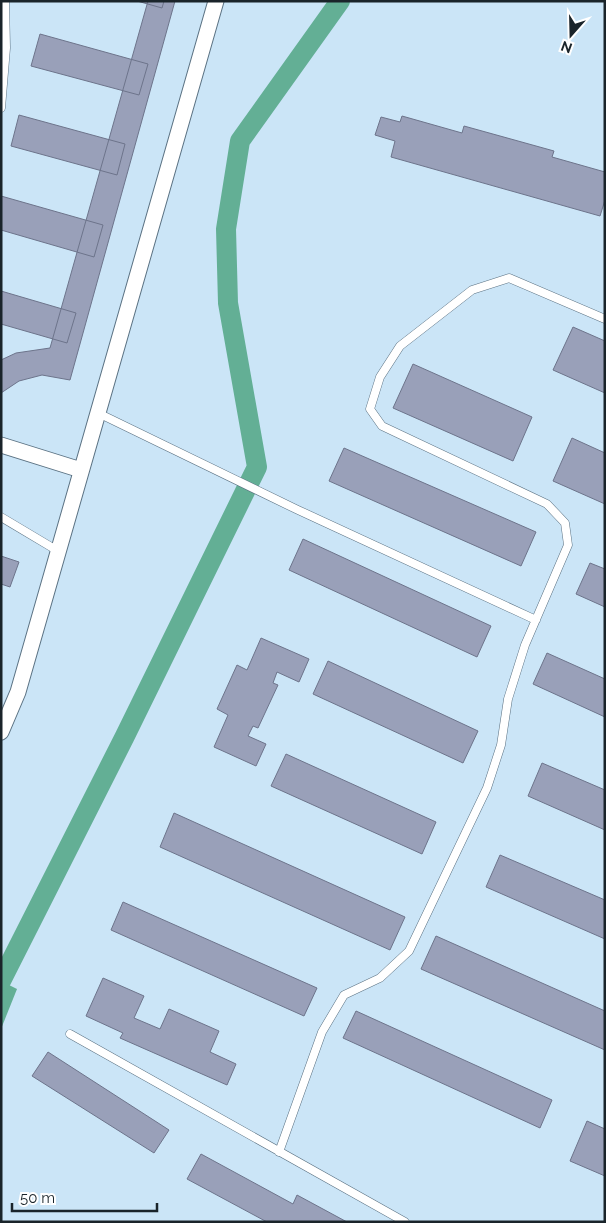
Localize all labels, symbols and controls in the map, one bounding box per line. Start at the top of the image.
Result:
north arrow [546,10,596,60]
text: N [559,38,574,57]
scale bar [12,1180,158,1212]
text: 50 m [20,1189,55,1207]

